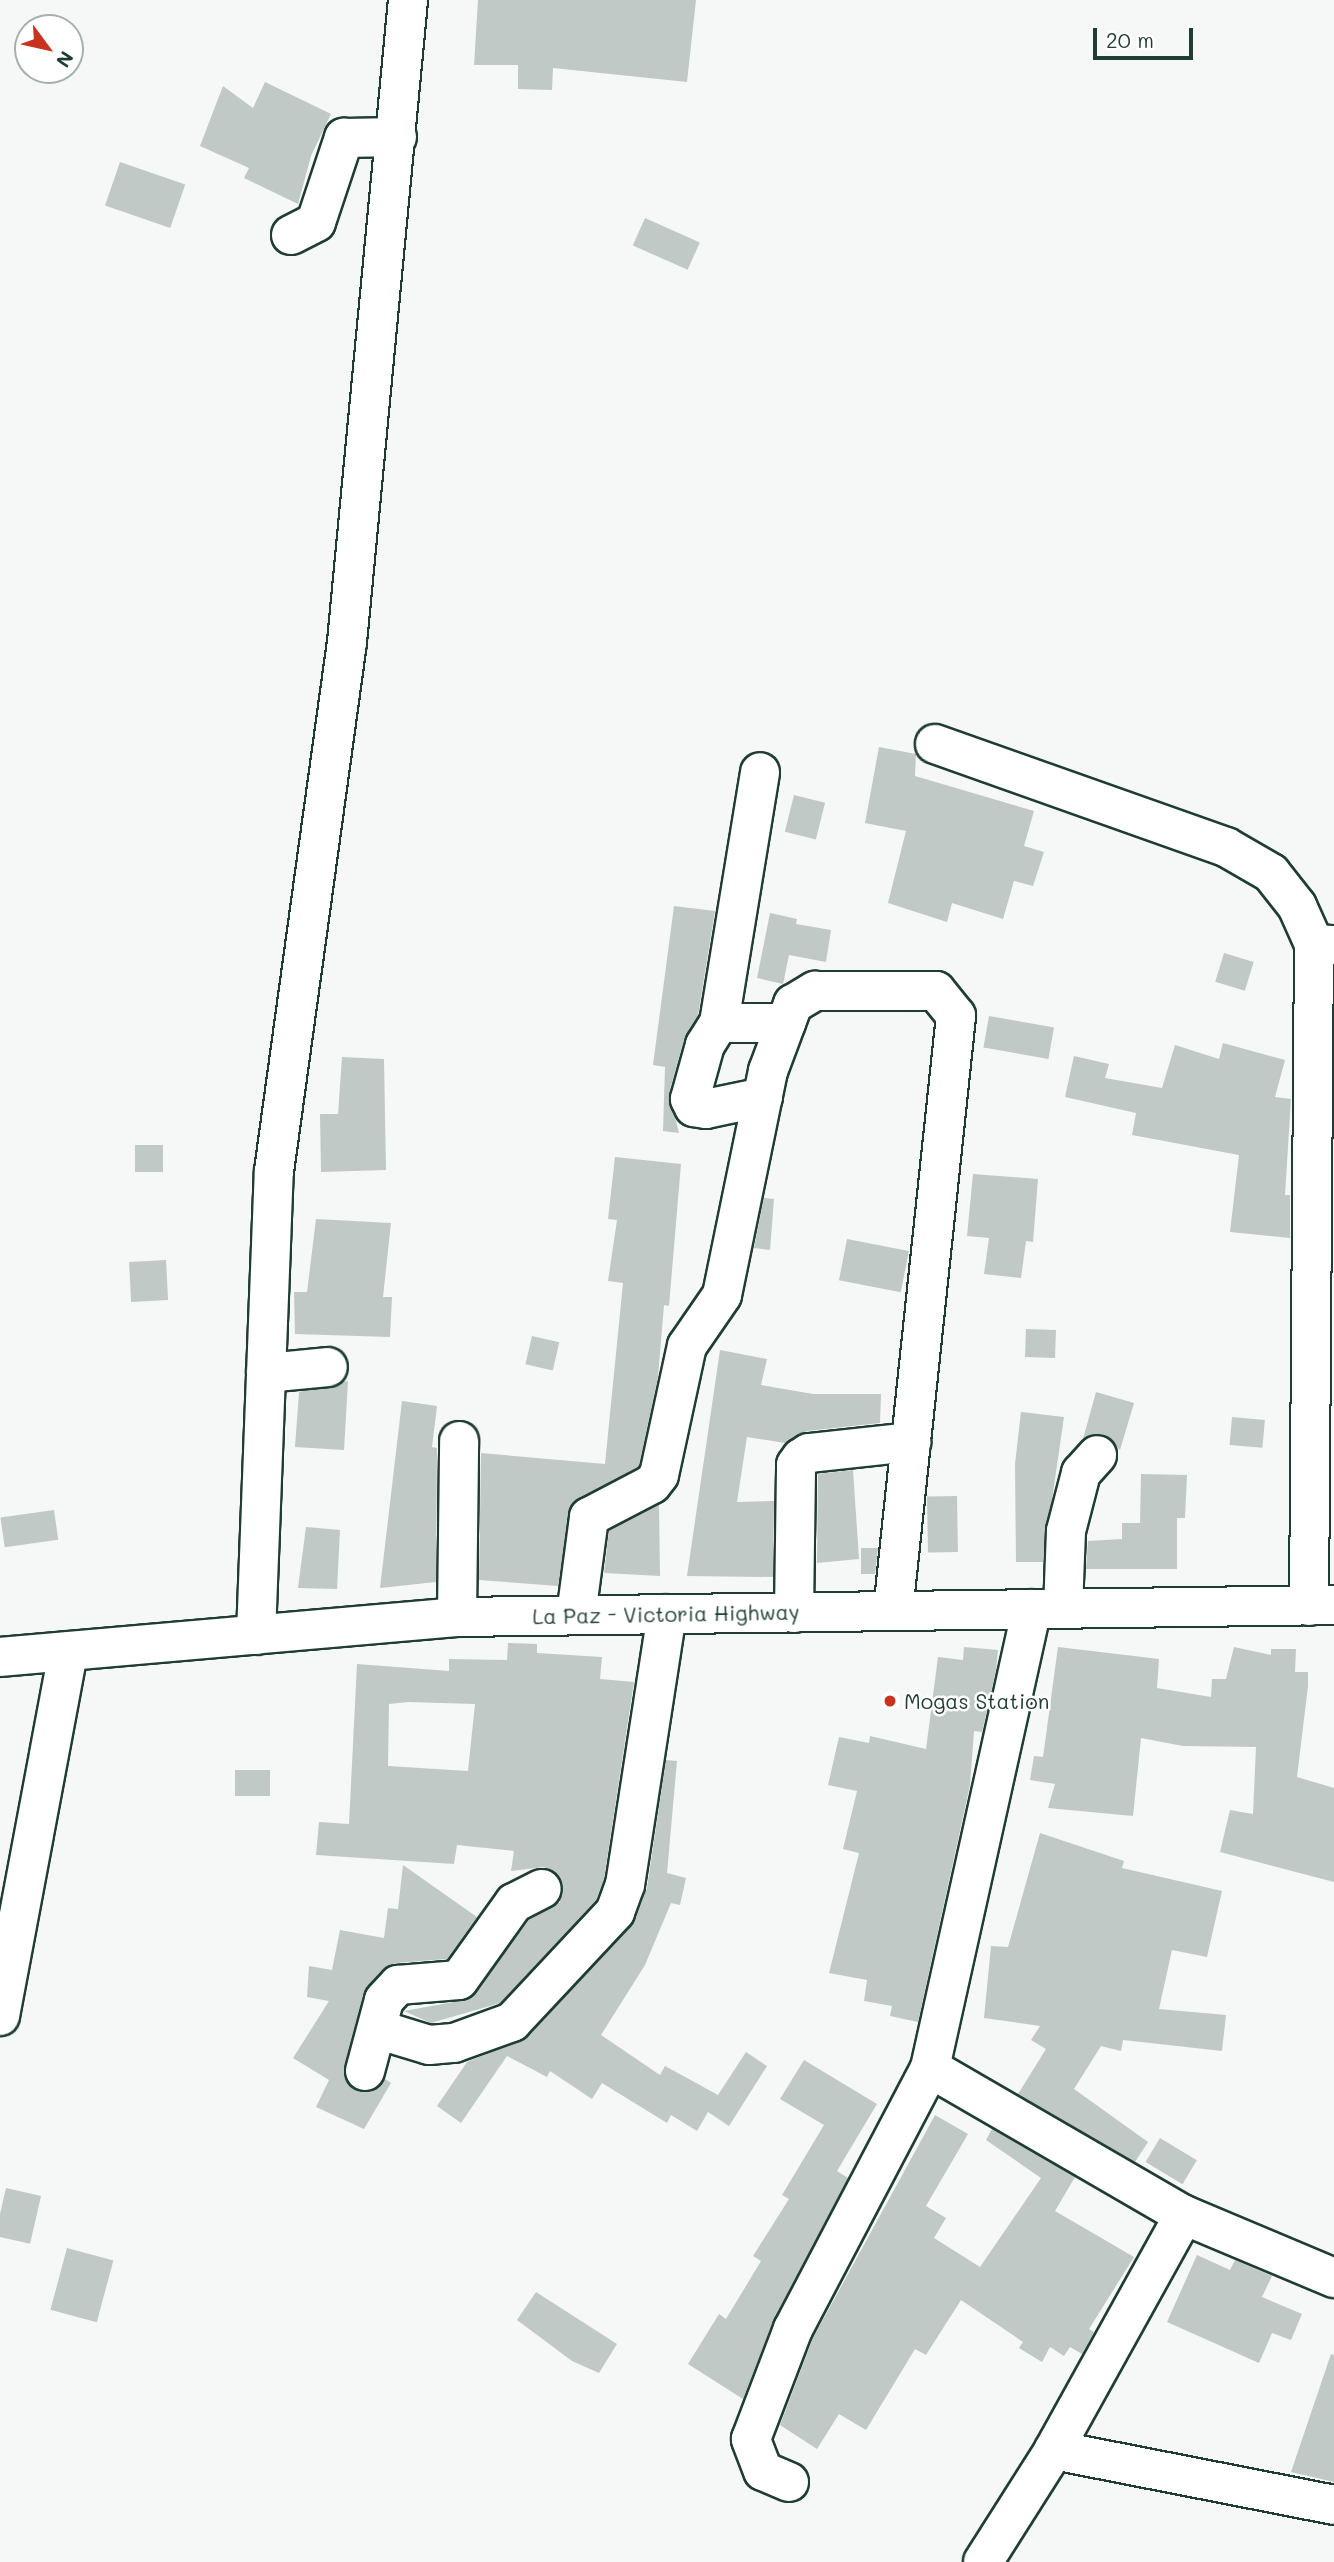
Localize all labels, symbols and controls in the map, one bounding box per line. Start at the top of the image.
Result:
north arrow [14,14,84,84]
scale bar [1096,14,1196,58]
text: 20 m [1106,26,1154,53]
text: N [51,47,80,72]
street label: La Paz - Victoria Highway [532,1599,800,1629]
place label: Mogas Station [904,1688,1049,1714]
marker: Mogas Station [882,1693,898,1709]

